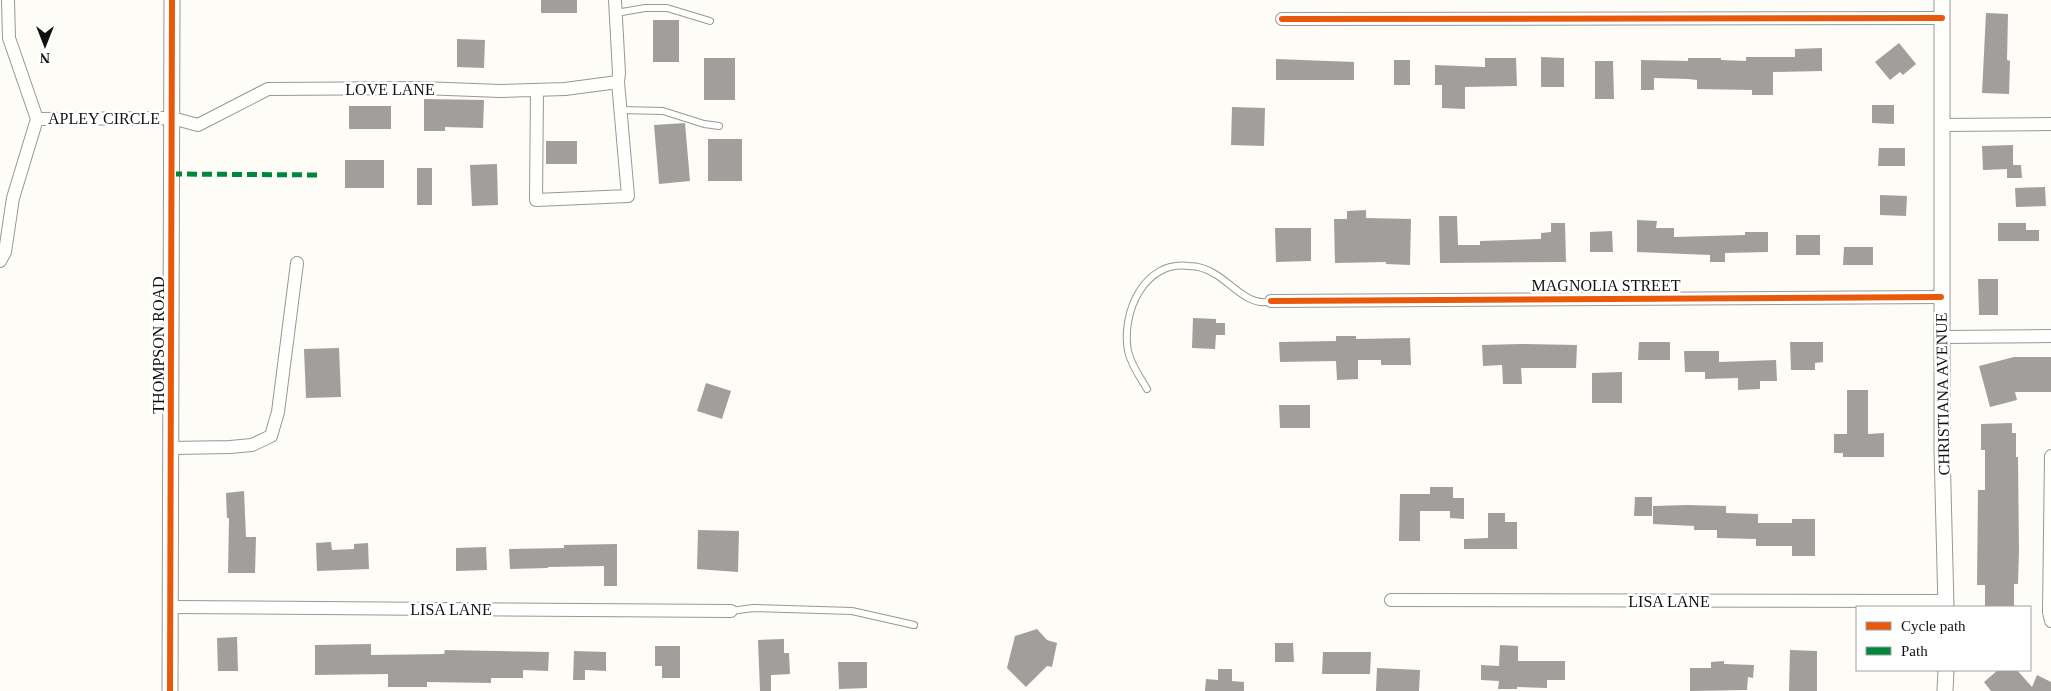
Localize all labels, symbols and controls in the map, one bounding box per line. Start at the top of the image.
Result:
north arrow [20,20,70,70]
text: N [40,50,50,65]
street label: LOVE LANE [345,81,435,98]
street label: APLEY CIRCLE [48,110,160,127]
street label: THOMPSON ROAD [150,276,167,414]
street label: MAGNOLIA STREET [1532,277,1681,294]
street label: CHRISTIANA AVENUE [1933,312,1952,476]
street label: LISA LANE [1628,593,1710,610]
street label: LISA LANE [410,601,492,618]
legend [1856,606,2031,671]
text: Cycle path [1901,618,1966,634]
text: Path [1901,643,1928,659]

